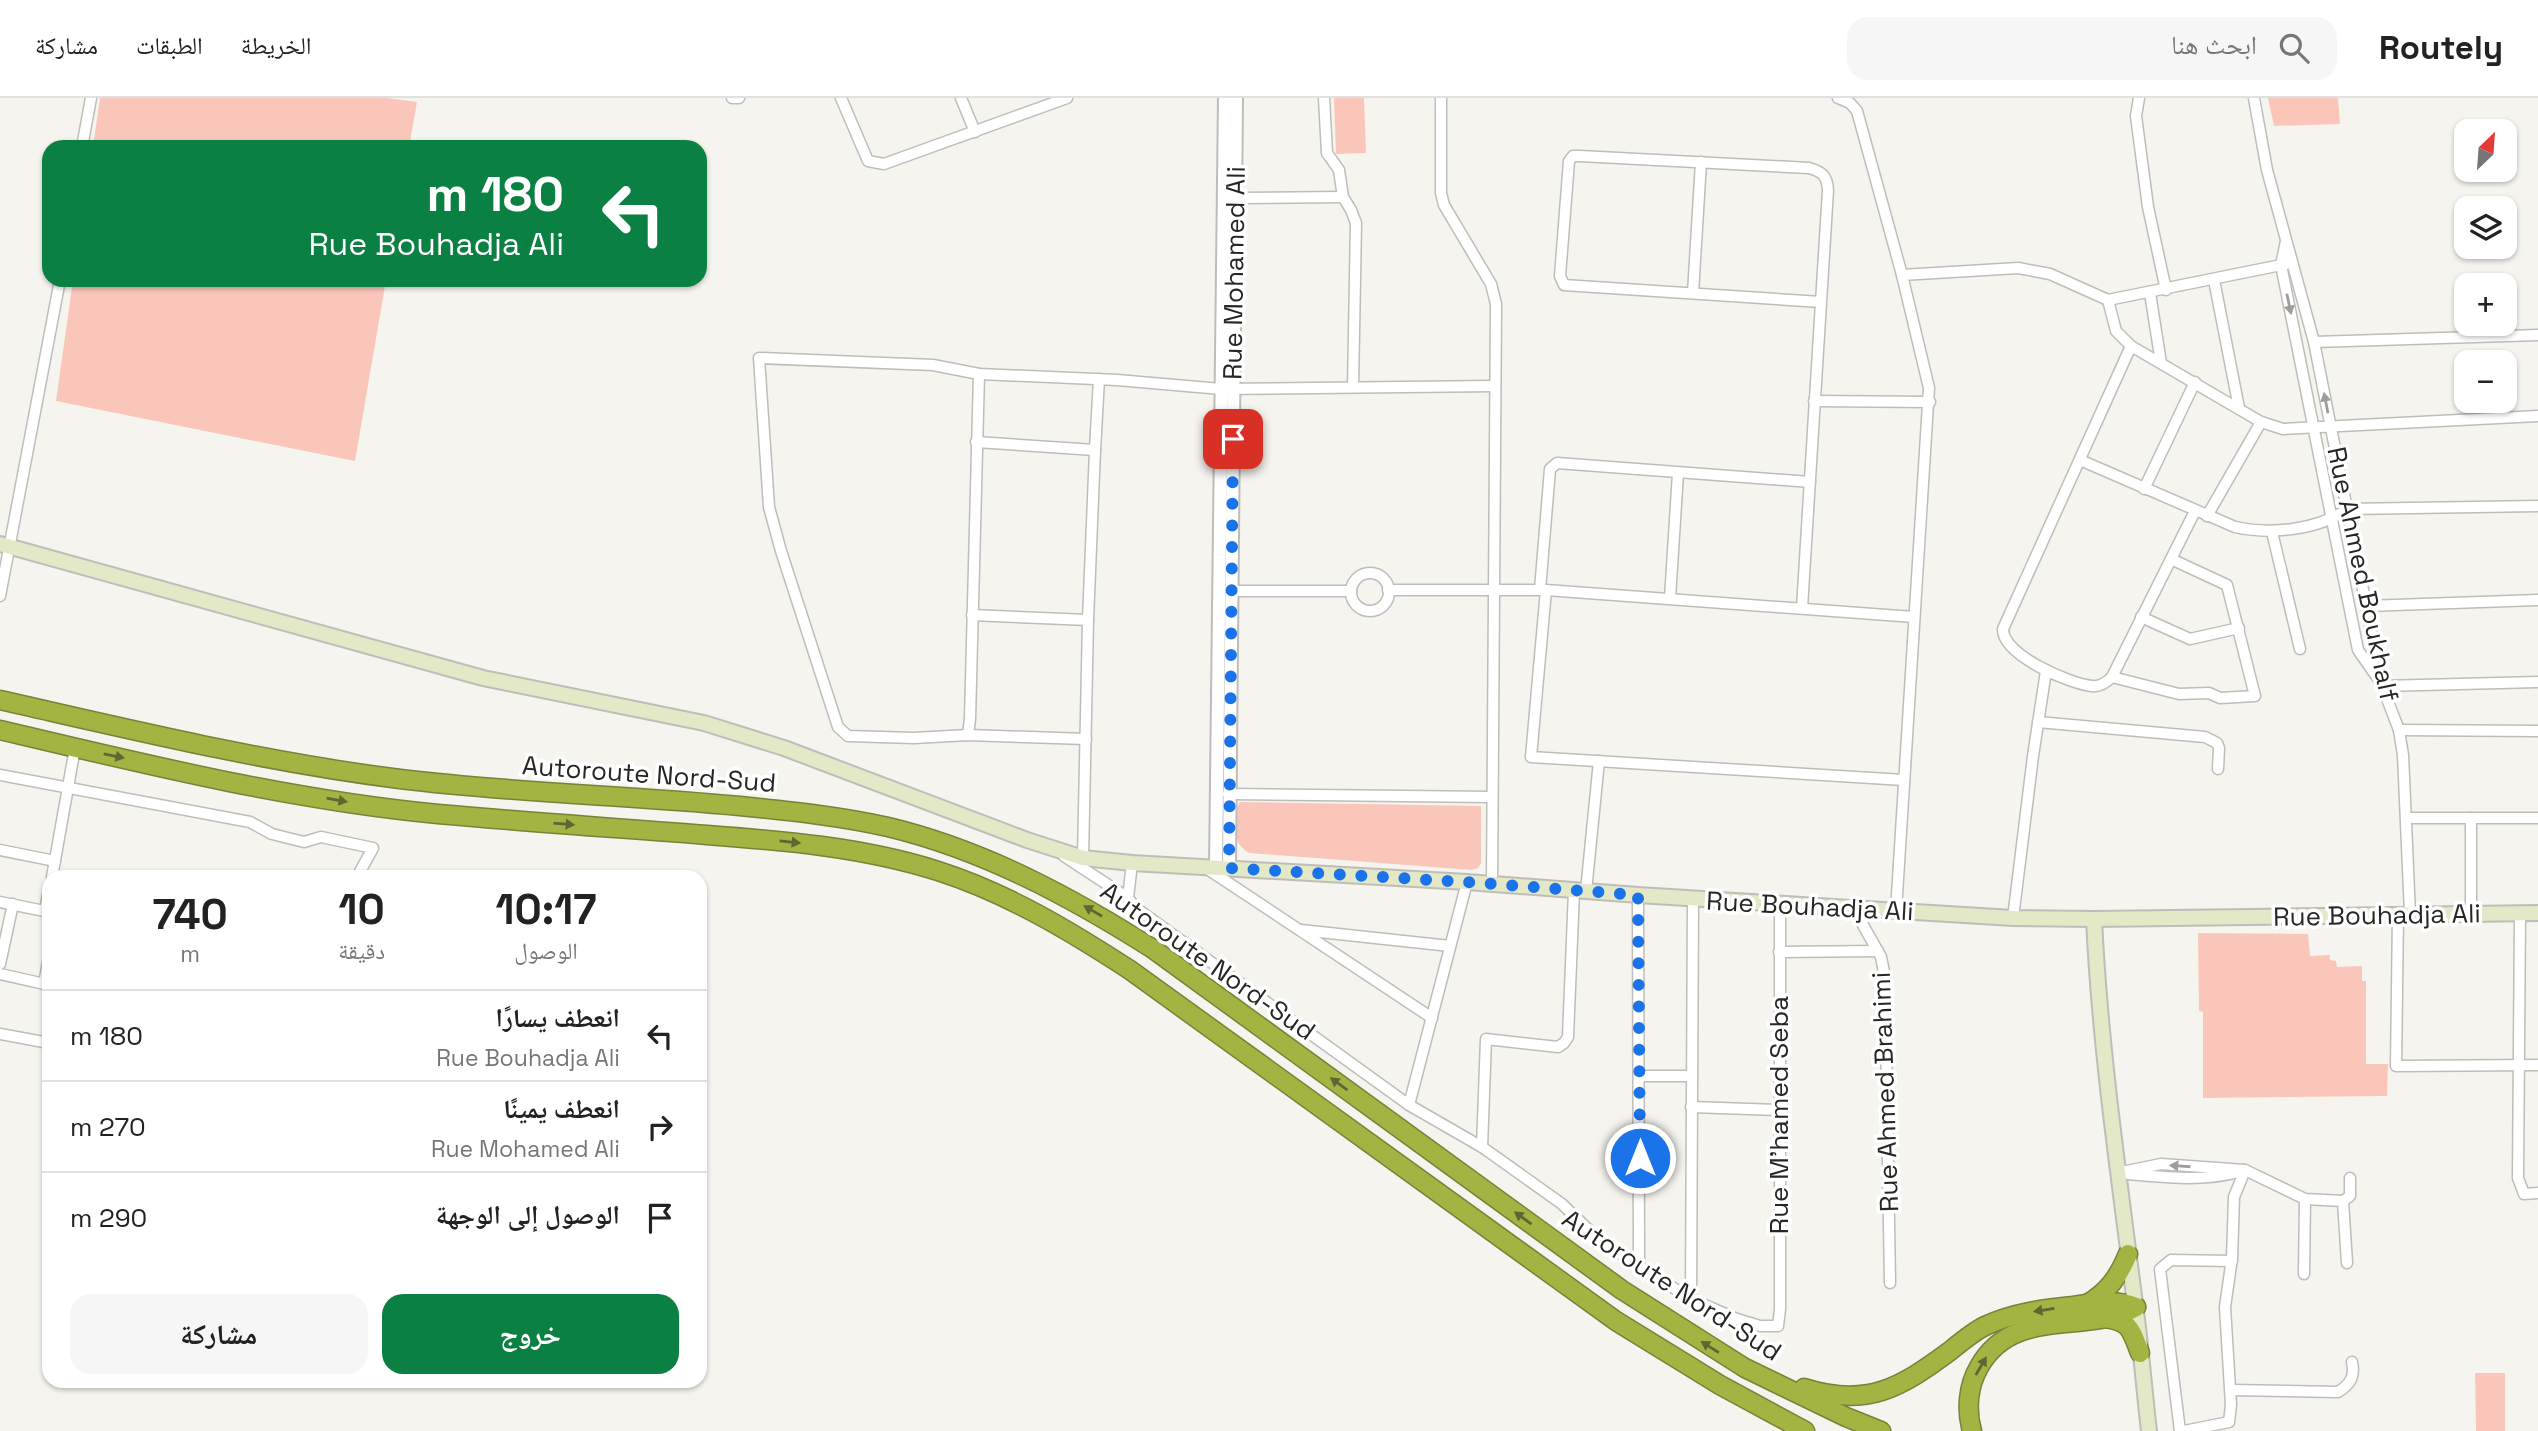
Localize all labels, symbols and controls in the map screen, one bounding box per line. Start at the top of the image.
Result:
search box [1847,17,2337,80]
text: Routely [2379,27,2503,69]
text: ابحث هنا [2171,28,2257,62]
icon: search [2275,29,2313,67]
text: مشاركة [35,30,98,61]
text: الطبقات [136,30,203,61]
text: الخريطة [241,30,311,61]
north arrow [2454,119,2516,182]
map controls [2454,119,2517,413]
text: 180 m [426,163,564,225]
street label: Rue Mohamed Ali [1215,166,1253,380]
icon: left [588,168,679,259]
button: layers [2454,196,2517,259]
text: Rue Bouhadja Ali [308,224,564,264]
button: + [2454,273,2517,336]
one-way arrow [2283,293,2294,315]
button: − [2454,350,2517,413]
one-way arrow [2320,391,2331,413]
pin [1203,409,1263,469]
icon: arrive [1214,420,1252,458]
street label: Rue Ahmed Boukhalf [2319,444,2407,704]
street label: Autoroute Nord-Sud [521,748,777,800]
one-way arrow [103,751,125,762]
one-way arrow [327,795,349,806]
one-way arrow [553,819,575,830]
one-way arrow [780,837,802,848]
street label: Autoroute Nord-Sud [1094,874,1322,1048]
text: 10 [339,883,385,936]
text: 10:17 [496,883,597,936]
street label: Rue Bouhadja Ali [1705,884,1915,928]
text: 740 [153,888,228,941]
street label: Rue Bouhadja Ali [2273,896,2481,934]
one-way arrow [1083,905,1102,917]
text: دقيقة [338,936,385,966]
text: الوصول [514,936,578,966]
text: m [180,939,200,969]
street label: Rue Ahmed Brahimi [1864,971,1906,1213]
street label: Rue M'hamed Seba [1762,996,1796,1234]
text: انعطف يسارًا [496,1001,620,1035]
icon: left [641,1017,679,1055]
text: 180 m [70,1019,143,1053]
text: Rue Bouhadja Ali [436,1043,620,1073]
one-way arrow [1330,1077,1348,1091]
text: انعطف يمينًا [503,1092,620,1126]
icon: right [641,1108,679,1146]
text: 270 m [70,1110,146,1144]
position arrow [1603,1121,1677,1195]
text: Rue Mohamed Ali [431,1134,620,1164]
one-way arrow [2169,1160,2191,1171]
text: الوصول إلى الوجهة [436,1198,620,1232]
icon: arrive [641,1199,679,1237]
text: 290 m [70,1201,147,1235]
street label: Autoroute Nord-Sud [1556,1201,1788,1369]
one-way arrow [1514,1211,1532,1225]
button: مشاركة [70,1294,368,1374]
button: خروج [382,1294,679,1374]
one-way arrow [2033,1305,2055,1316]
one-way arrow [1701,1340,1720,1353]
one-way arrow [1975,1356,1987,1375]

